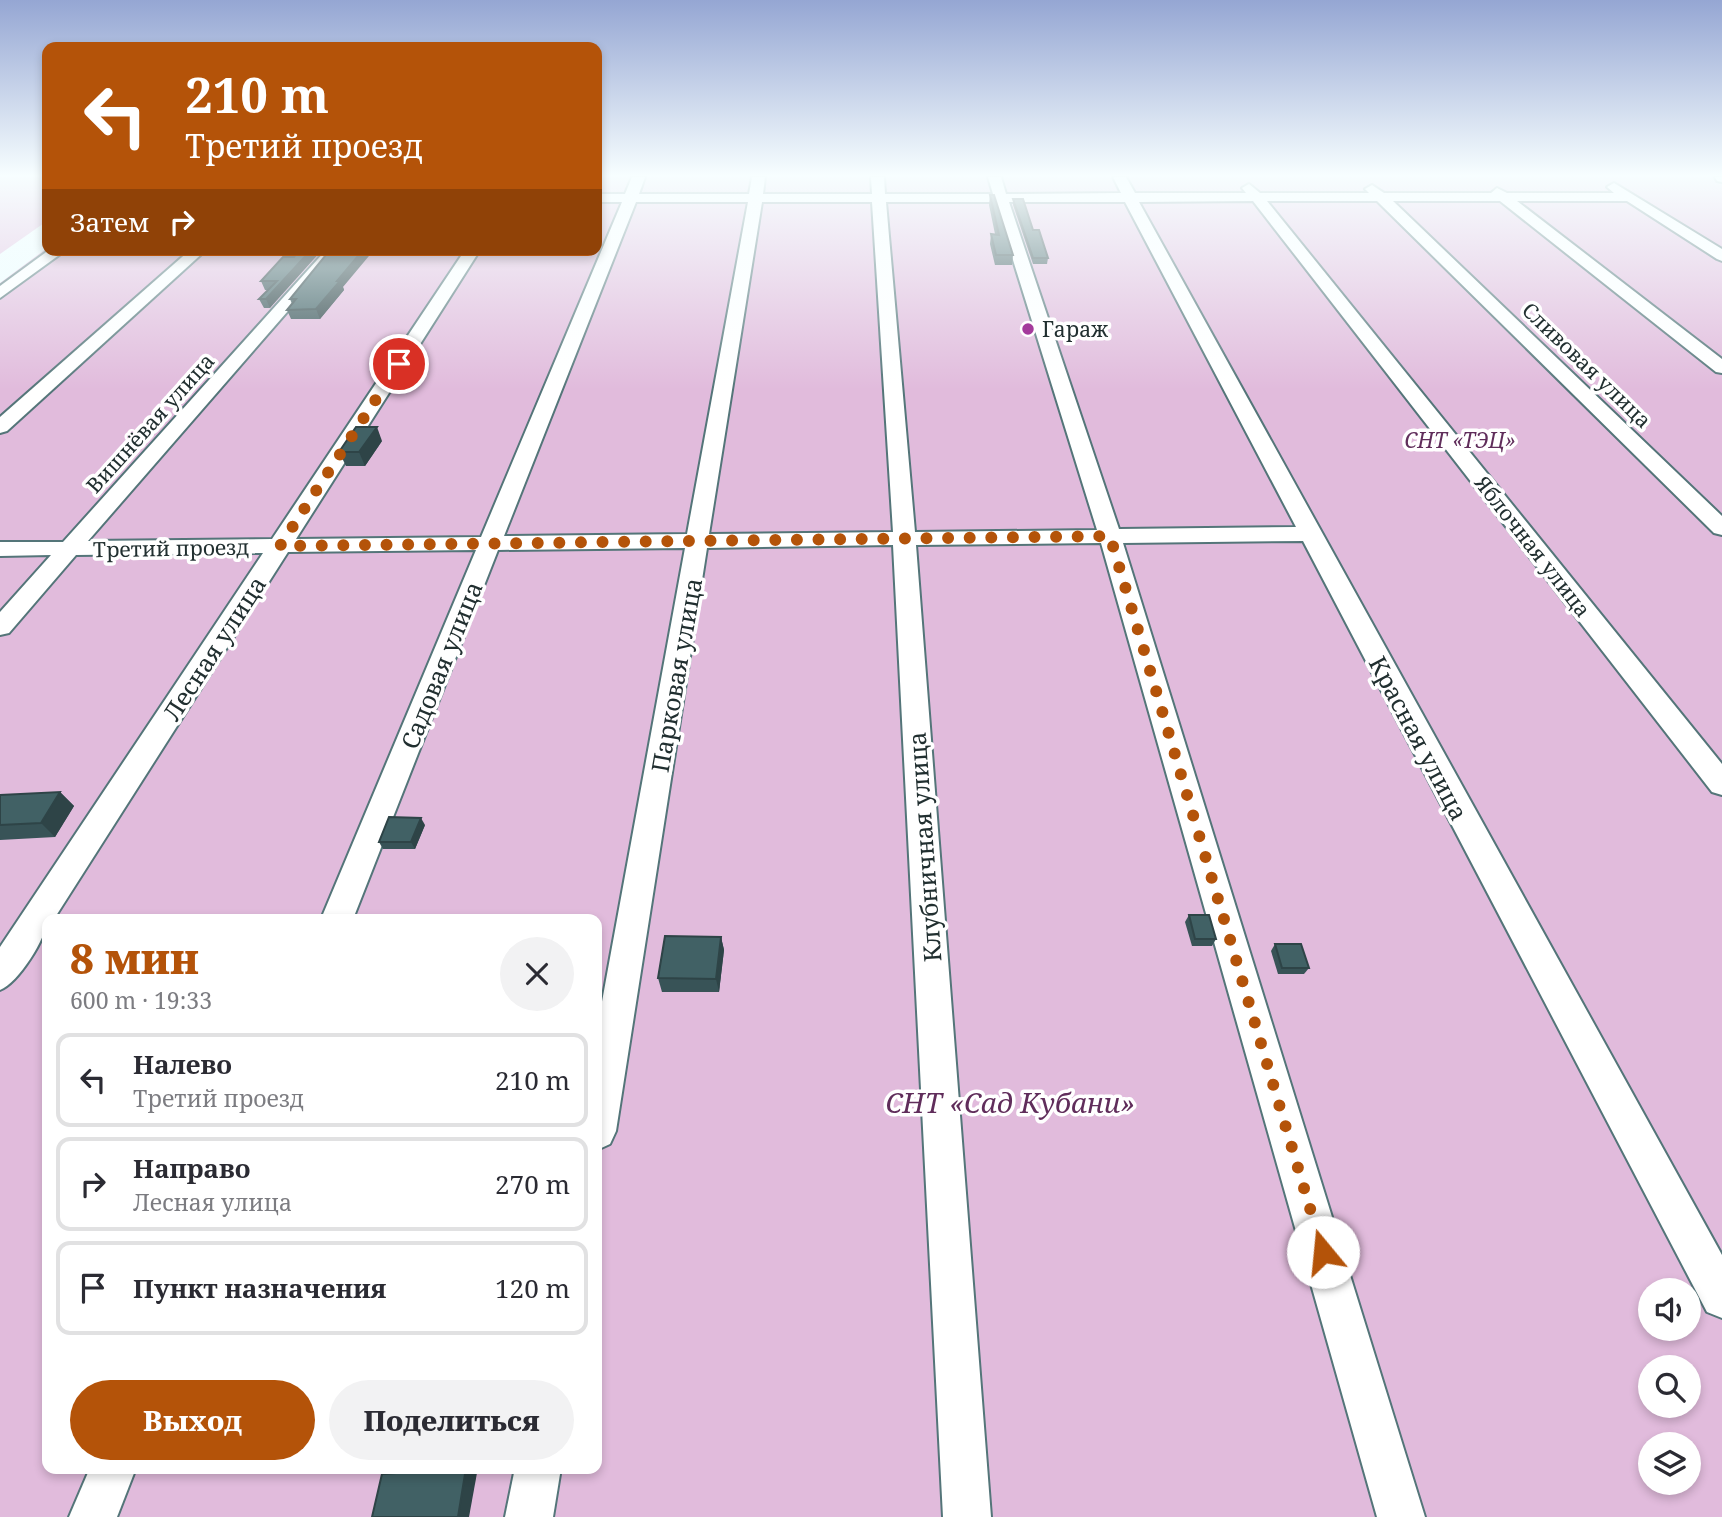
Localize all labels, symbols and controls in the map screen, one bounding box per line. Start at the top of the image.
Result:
text: 210 m [185,61,329,127]
icon: left [70,70,161,161]
text: Третий проезд [185,124,423,167]
icon: right [163,203,201,241]
text: Затем [70,204,149,240]
street label: Сливовая улица [1516,296,1658,434]
place label: Гараж [1042,315,1108,343]
marker: Гараж [1020,321,1036,337]
pin [369,334,429,394]
icon: arrive [380,345,418,383]
street label: Вишнёвая улица [80,347,220,499]
park label: СНТ «ТЭЦ» [1404,426,1516,454]
street label: Яблочная улица [1468,469,1597,623]
street label: Третий проезд [93,533,249,563]
street label: Лесная улица [155,569,273,727]
street label: Парковая улица [643,575,709,775]
street label: Садовая улица [392,576,490,754]
street label: Красная улица [1362,650,1476,826]
street label: Клубничная улица [899,731,949,963]
text: 8 мин [70,929,199,986]
button: close [500,937,574,1011]
text: 600 m · 19:33 [70,984,212,1016]
text: Налево [133,1046,232,1082]
icon: left [74,1061,112,1099]
text: 210 m [495,1062,570,1098]
text: Третий проезд [133,1082,304,1114]
park label: СНТ «Сад Кубани» [885,1083,1135,1121]
text: Направо [133,1150,251,1186]
icon: right [74,1165,112,1203]
text: 270 m [495,1166,570,1202]
text: Лесная улица [133,1186,292,1218]
position arrow [1286,1215,1360,1289]
icon: arrive [74,1269,112,1307]
text: Пункт назначения [133,1270,386,1306]
text: 120 m [495,1270,570,1306]
map controls [1638,1278,1701,1495]
button: sound [1638,1278,1701,1341]
button: search [1638,1355,1701,1418]
button: Выход [70,1380,315,1460]
button: Поделиться [329,1380,574,1460]
button: layers [1638,1432,1701,1495]

